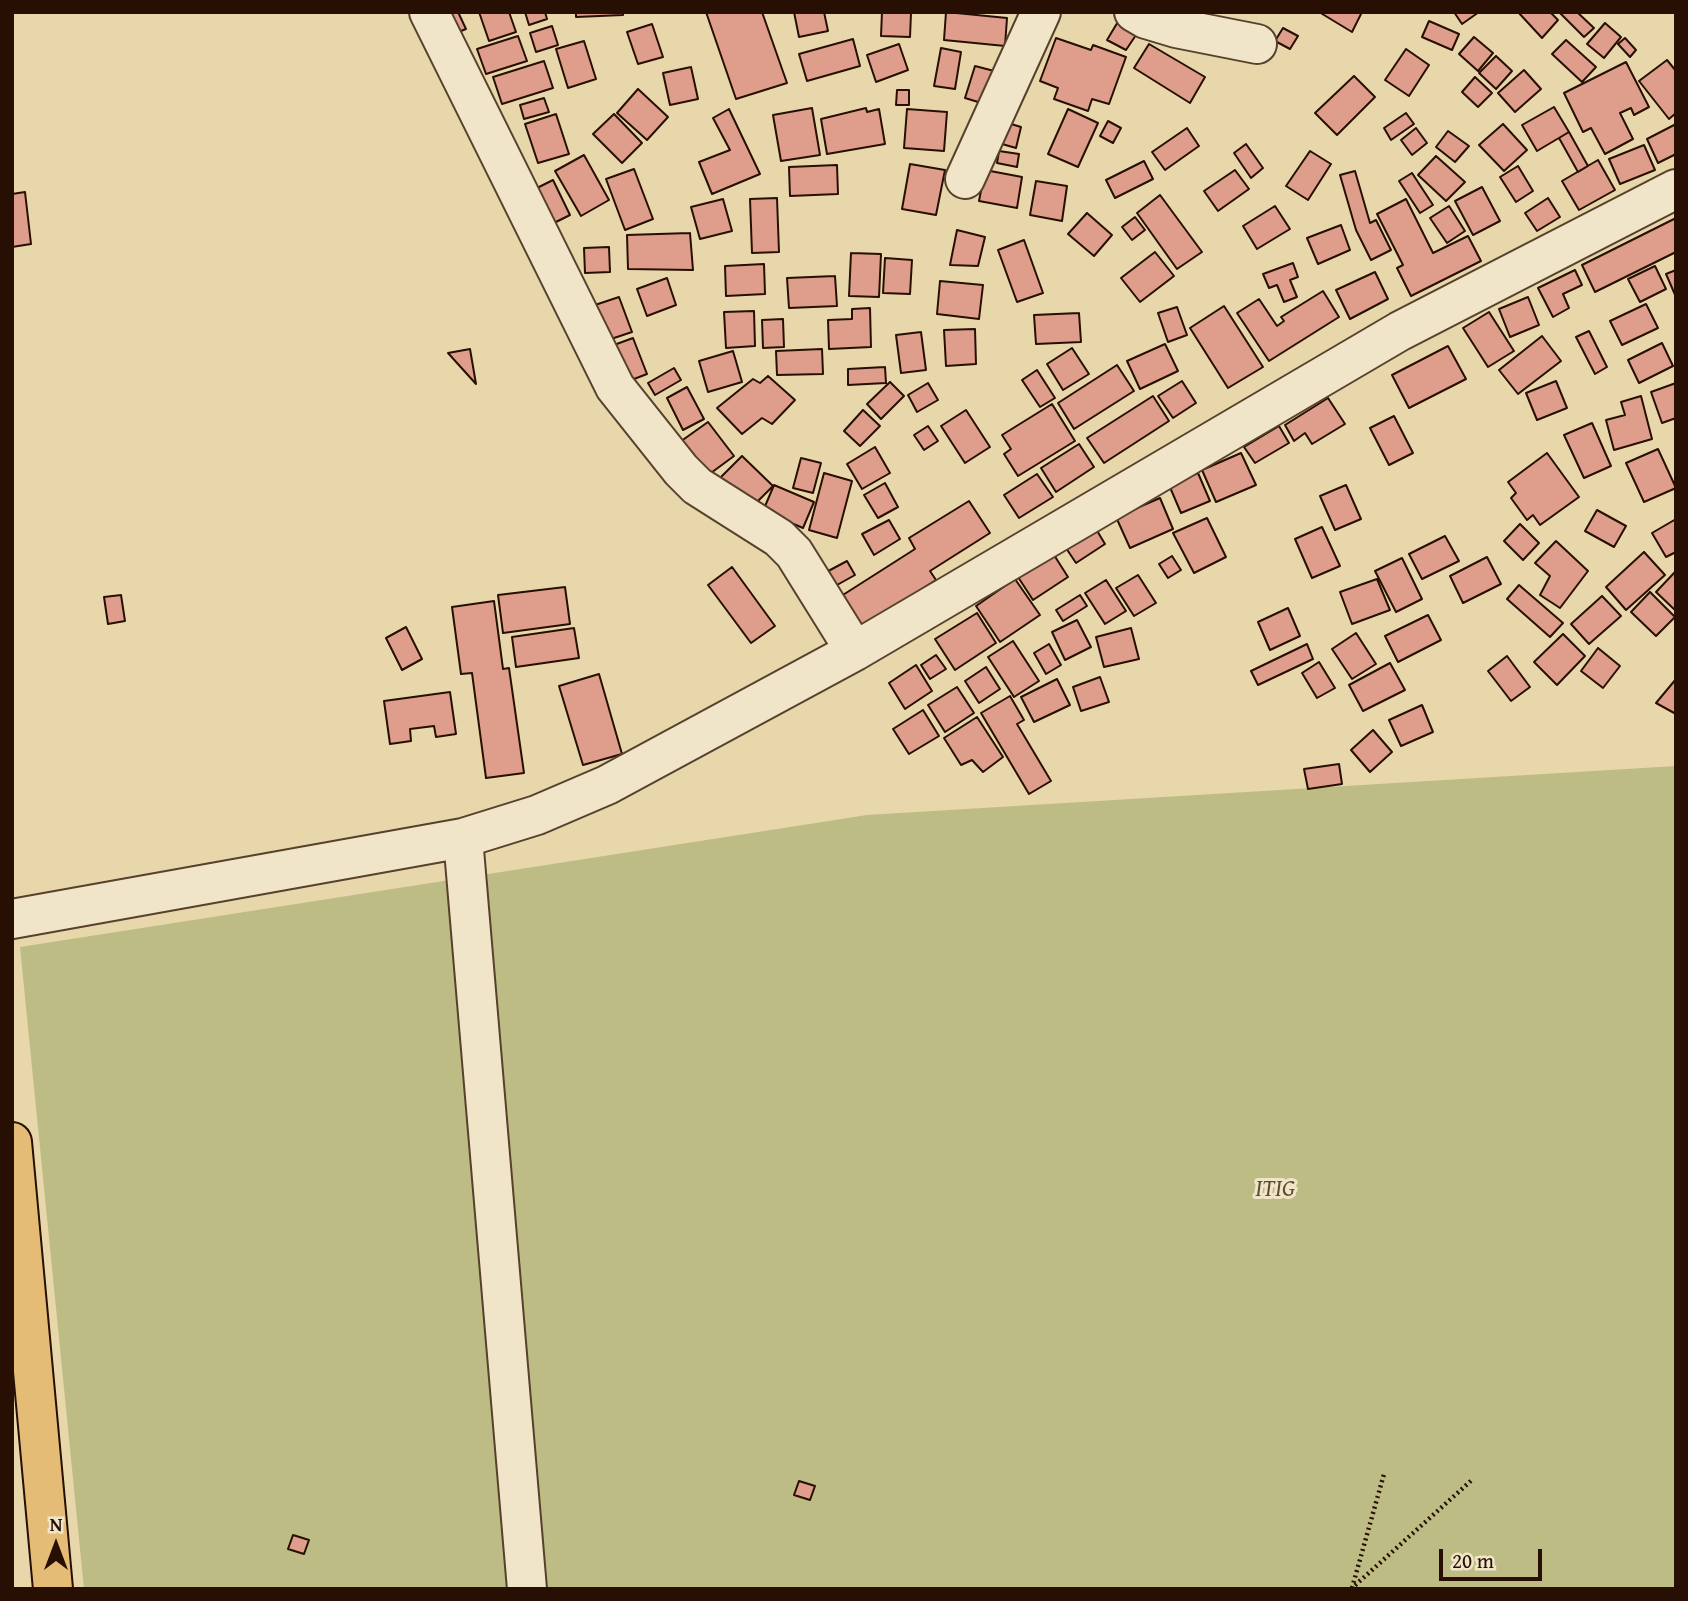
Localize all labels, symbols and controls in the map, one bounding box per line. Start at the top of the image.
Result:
park label: ITIG [1255,1176,1295,1204]
north arrow [21,1510,91,1580]
text: N [50,1510,62,1538]
scale bar [1443,1534,1546,1578]
text: 20 m [1452,1545,1494,1576]

